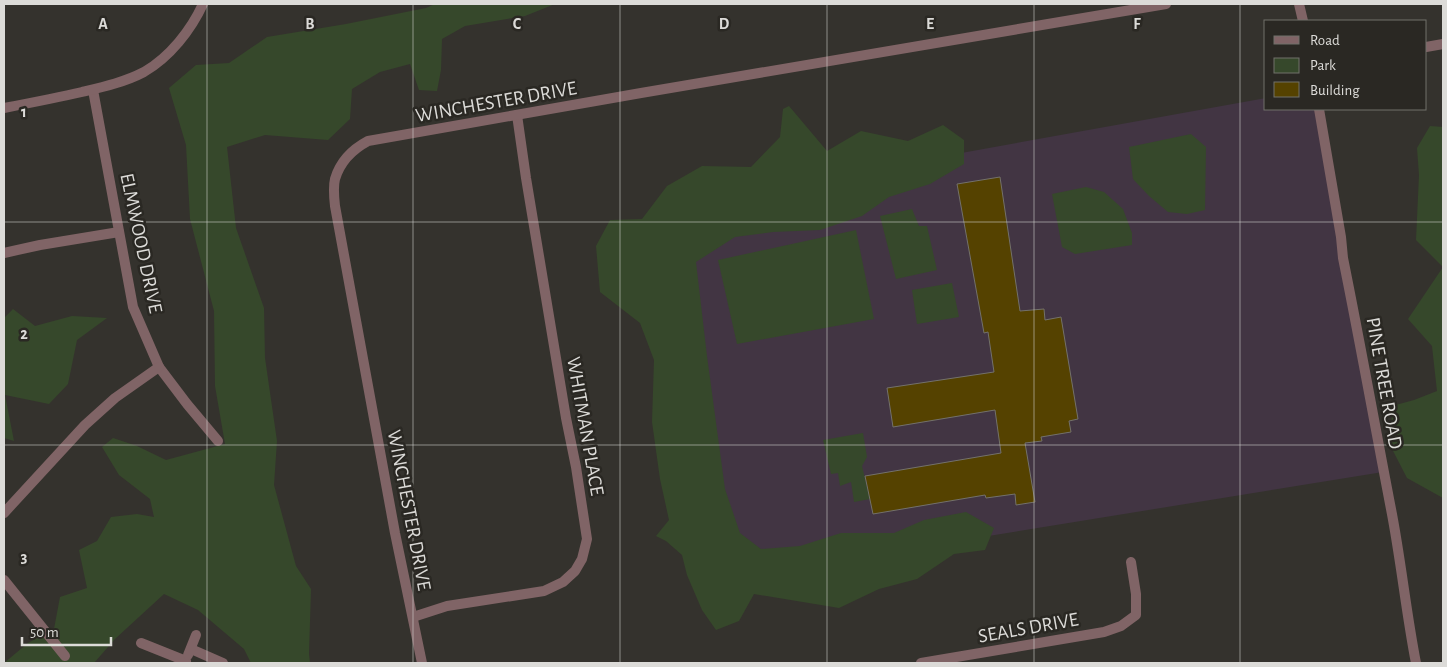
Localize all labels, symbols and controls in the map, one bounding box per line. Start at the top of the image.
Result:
text: A [98,16,108,32]
text: B [305,16,315,32]
text: C [513,16,522,32]
text: D [719,16,730,32]
text: E [926,16,934,32]
text: F [1133,16,1141,32]
legend [1264,20,1427,110]
text: Road [1310,33,1340,48]
text: Park [1310,58,1336,73]
street label: WINCHESTER DRIVE [414,78,579,126]
text: Building [1310,83,1360,98]
text: 1 [21,104,27,120]
street label: ELMWOOD DRIVE [116,171,166,315]
street label: PINE TREE ROAD [1363,316,1405,451]
text: 2 [20,326,28,342]
street label: WHITMAN PLACE [563,355,607,498]
street label: WINCHESTER DRIVE [384,428,434,593]
text: 3 [21,549,28,565]
street label: SEALS DRIVE [976,609,1080,647]
scale bar [22,614,111,646]
text: 50 m [30,625,59,640]

